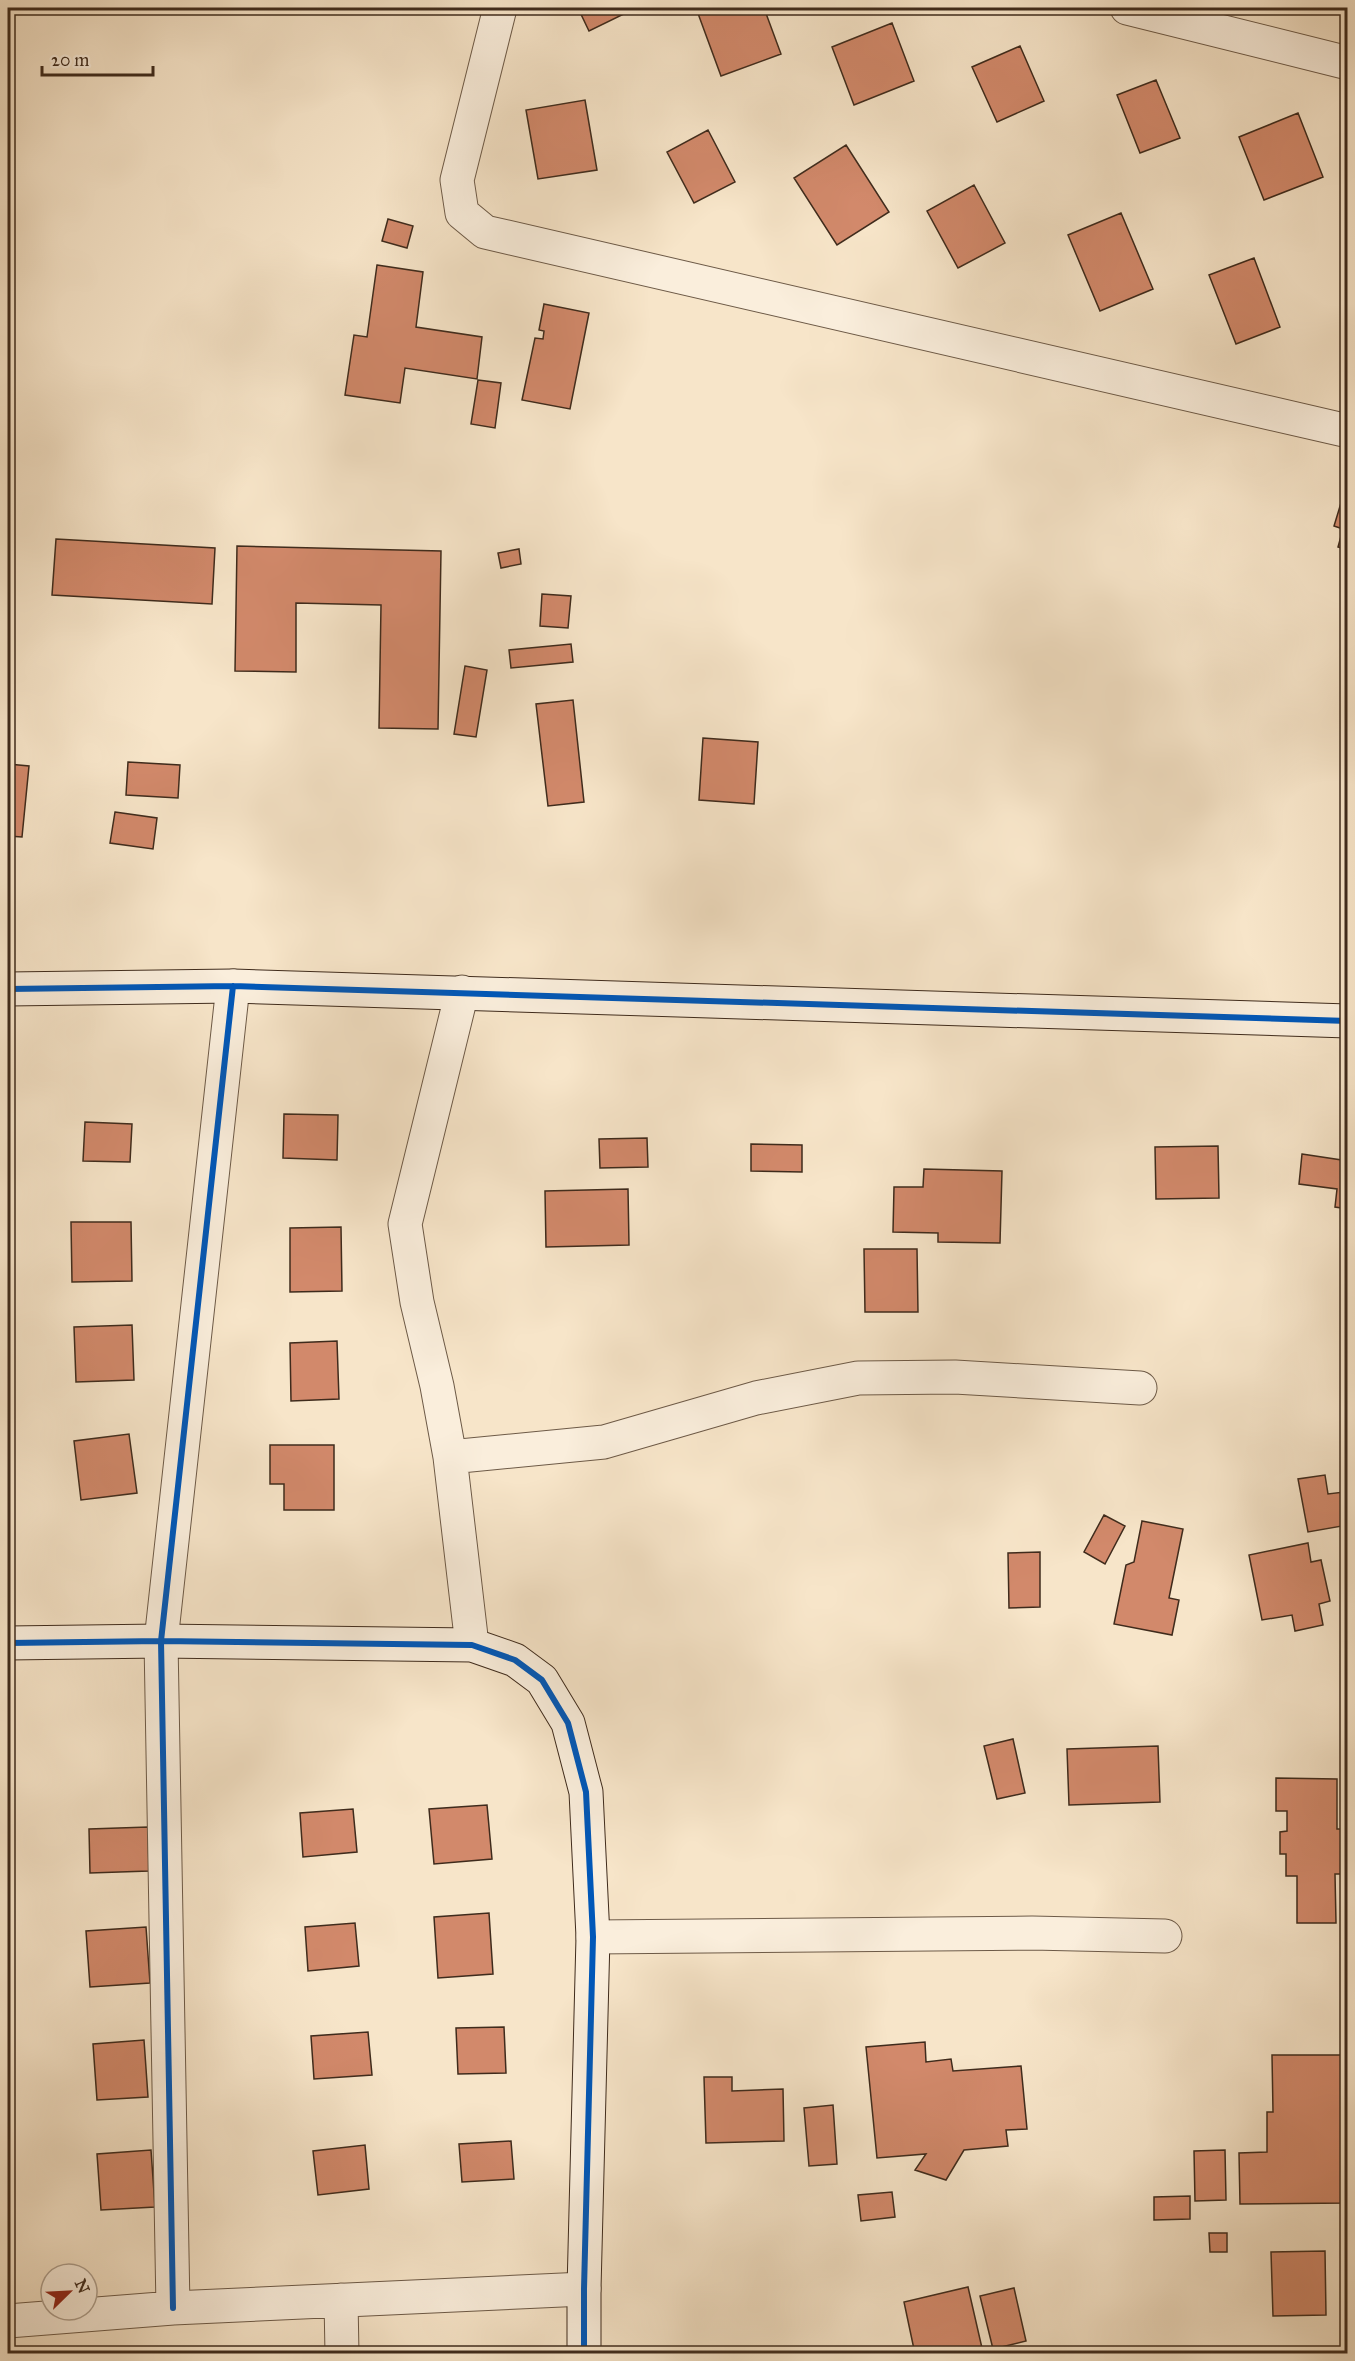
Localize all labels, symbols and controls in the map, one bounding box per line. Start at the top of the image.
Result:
scale bar [42,39,153,77]
text: 20 m [51,49,89,71]
north arrow [39,2262,99,2322]
text: N [71,2276,94,2297]

